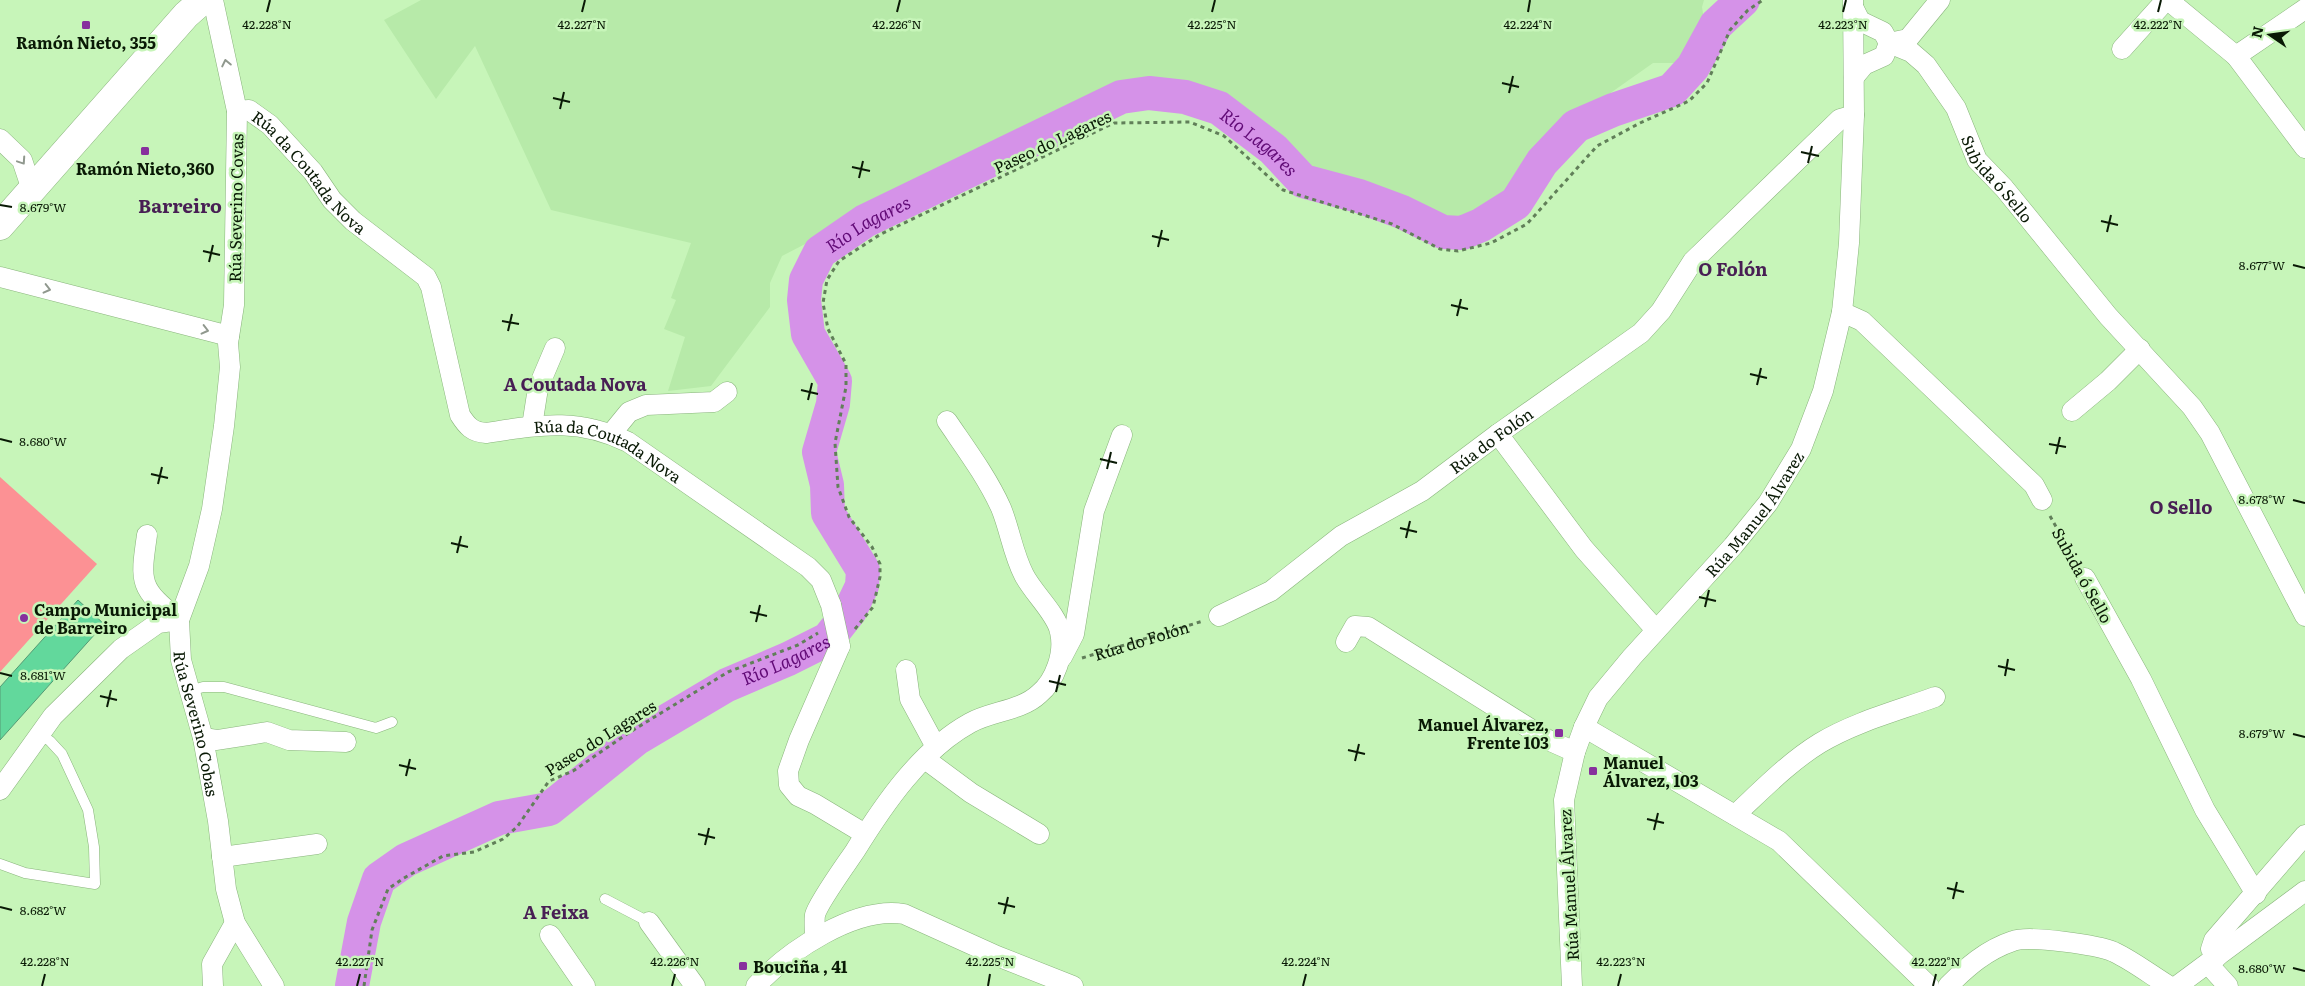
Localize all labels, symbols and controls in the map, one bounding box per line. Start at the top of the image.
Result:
north arrow [2245,10,2295,60]
text: 42.228°N [242,15,292,33]
text: 42.227°N [558,15,606,33]
text: 42.226°N [872,15,922,33]
text: 42.225°N [1188,15,1236,33]
text: 42.224°N [1503,15,1553,33]
text: 42.223°N [1818,15,1868,33]
text: 42.222°N [2134,15,2182,33]
marker: Ramón Nieto, 355 [80,19,92,31]
text: N [2245,24,2267,40]
place label: Ramón Nieto, 355 [16,30,156,54]
one-way arrow [222,59,232,68]
water label: Río Lagares [1215,100,1305,182]
street label: Paseo do Lagares [989,103,1115,179]
street label: Rúa da Coutada Nova [247,104,372,239]
street label: Subida ó Sello [1956,131,2039,227]
street label: Rúa Severino Covas [222,133,248,283]
marker: Ramón Nieto,360 [139,145,151,157]
one-way arrow [16,155,25,165]
place label: Ramón Nieto,360 [76,156,214,180]
water label: Río Lagares [819,188,915,258]
district label: Barreiro [138,191,222,219]
text: 8.679°W [20,198,66,216]
district label: O Folón [1698,255,1768,282]
text: 8.677°W [2239,256,2285,274]
one-way arrow [43,284,51,294]
one-way arrow [200,324,209,335]
district label: A Coutada Nova [503,370,647,397]
street label: Rúa do Folón [1444,401,1538,479]
street label: Rúa da Coutada Nova [533,413,687,488]
text: 8.680°W [19,432,67,450]
street label: Rúa Manuel Álvarez [1699,446,1809,582]
text: 8.678°W [2239,490,2285,508]
district label: O Sello [2150,493,2212,520]
street label: Subida ó Sello [2047,523,2119,627]
place label: Campo Municipal de Barreiro [34,597,177,639]
marker: Campo Municipal de Barreiro [18,612,30,624]
street label: Rúa do Folón [1091,614,1192,666]
water label: Río Lagares [737,627,834,691]
street label: Rúa Severino Cobas [169,650,225,798]
text: 8.681°W [20,666,66,684]
street label: Paseo do Lagares [540,693,660,781]
place label: Manuel Álvarez, Frente 103 [1418,712,1549,754]
text: 8.679°W [2239,724,2285,742]
marker: Manuel Álvarez, Frente 103 [1553,727,1565,739]
place label: Manuel Álvarez, 103 [1603,750,1699,792]
marker: Manuel Álvarez, 103 [1587,765,1599,777]
street label: Rúa Manuel Álvarez [1552,808,1584,961]
district label: A Feixa [523,898,590,925]
text: 8.682°W [20,901,66,919]
text: 42.228°N [20,952,70,970]
text: 42.227°N [336,952,384,970]
text: 42.226°N [650,952,700,970]
text: 42.225°N [966,952,1014,970]
text: 42.224°N [1281,952,1331,970]
text: 42.223°N [1596,952,1646,970]
text: 42.222°N [1912,952,1960,970]
place label: Bouciña , 41 [753,954,848,978]
text: 8.680°W [2238,959,2286,977]
marker: Bouciña , 41 [737,960,749,972]

